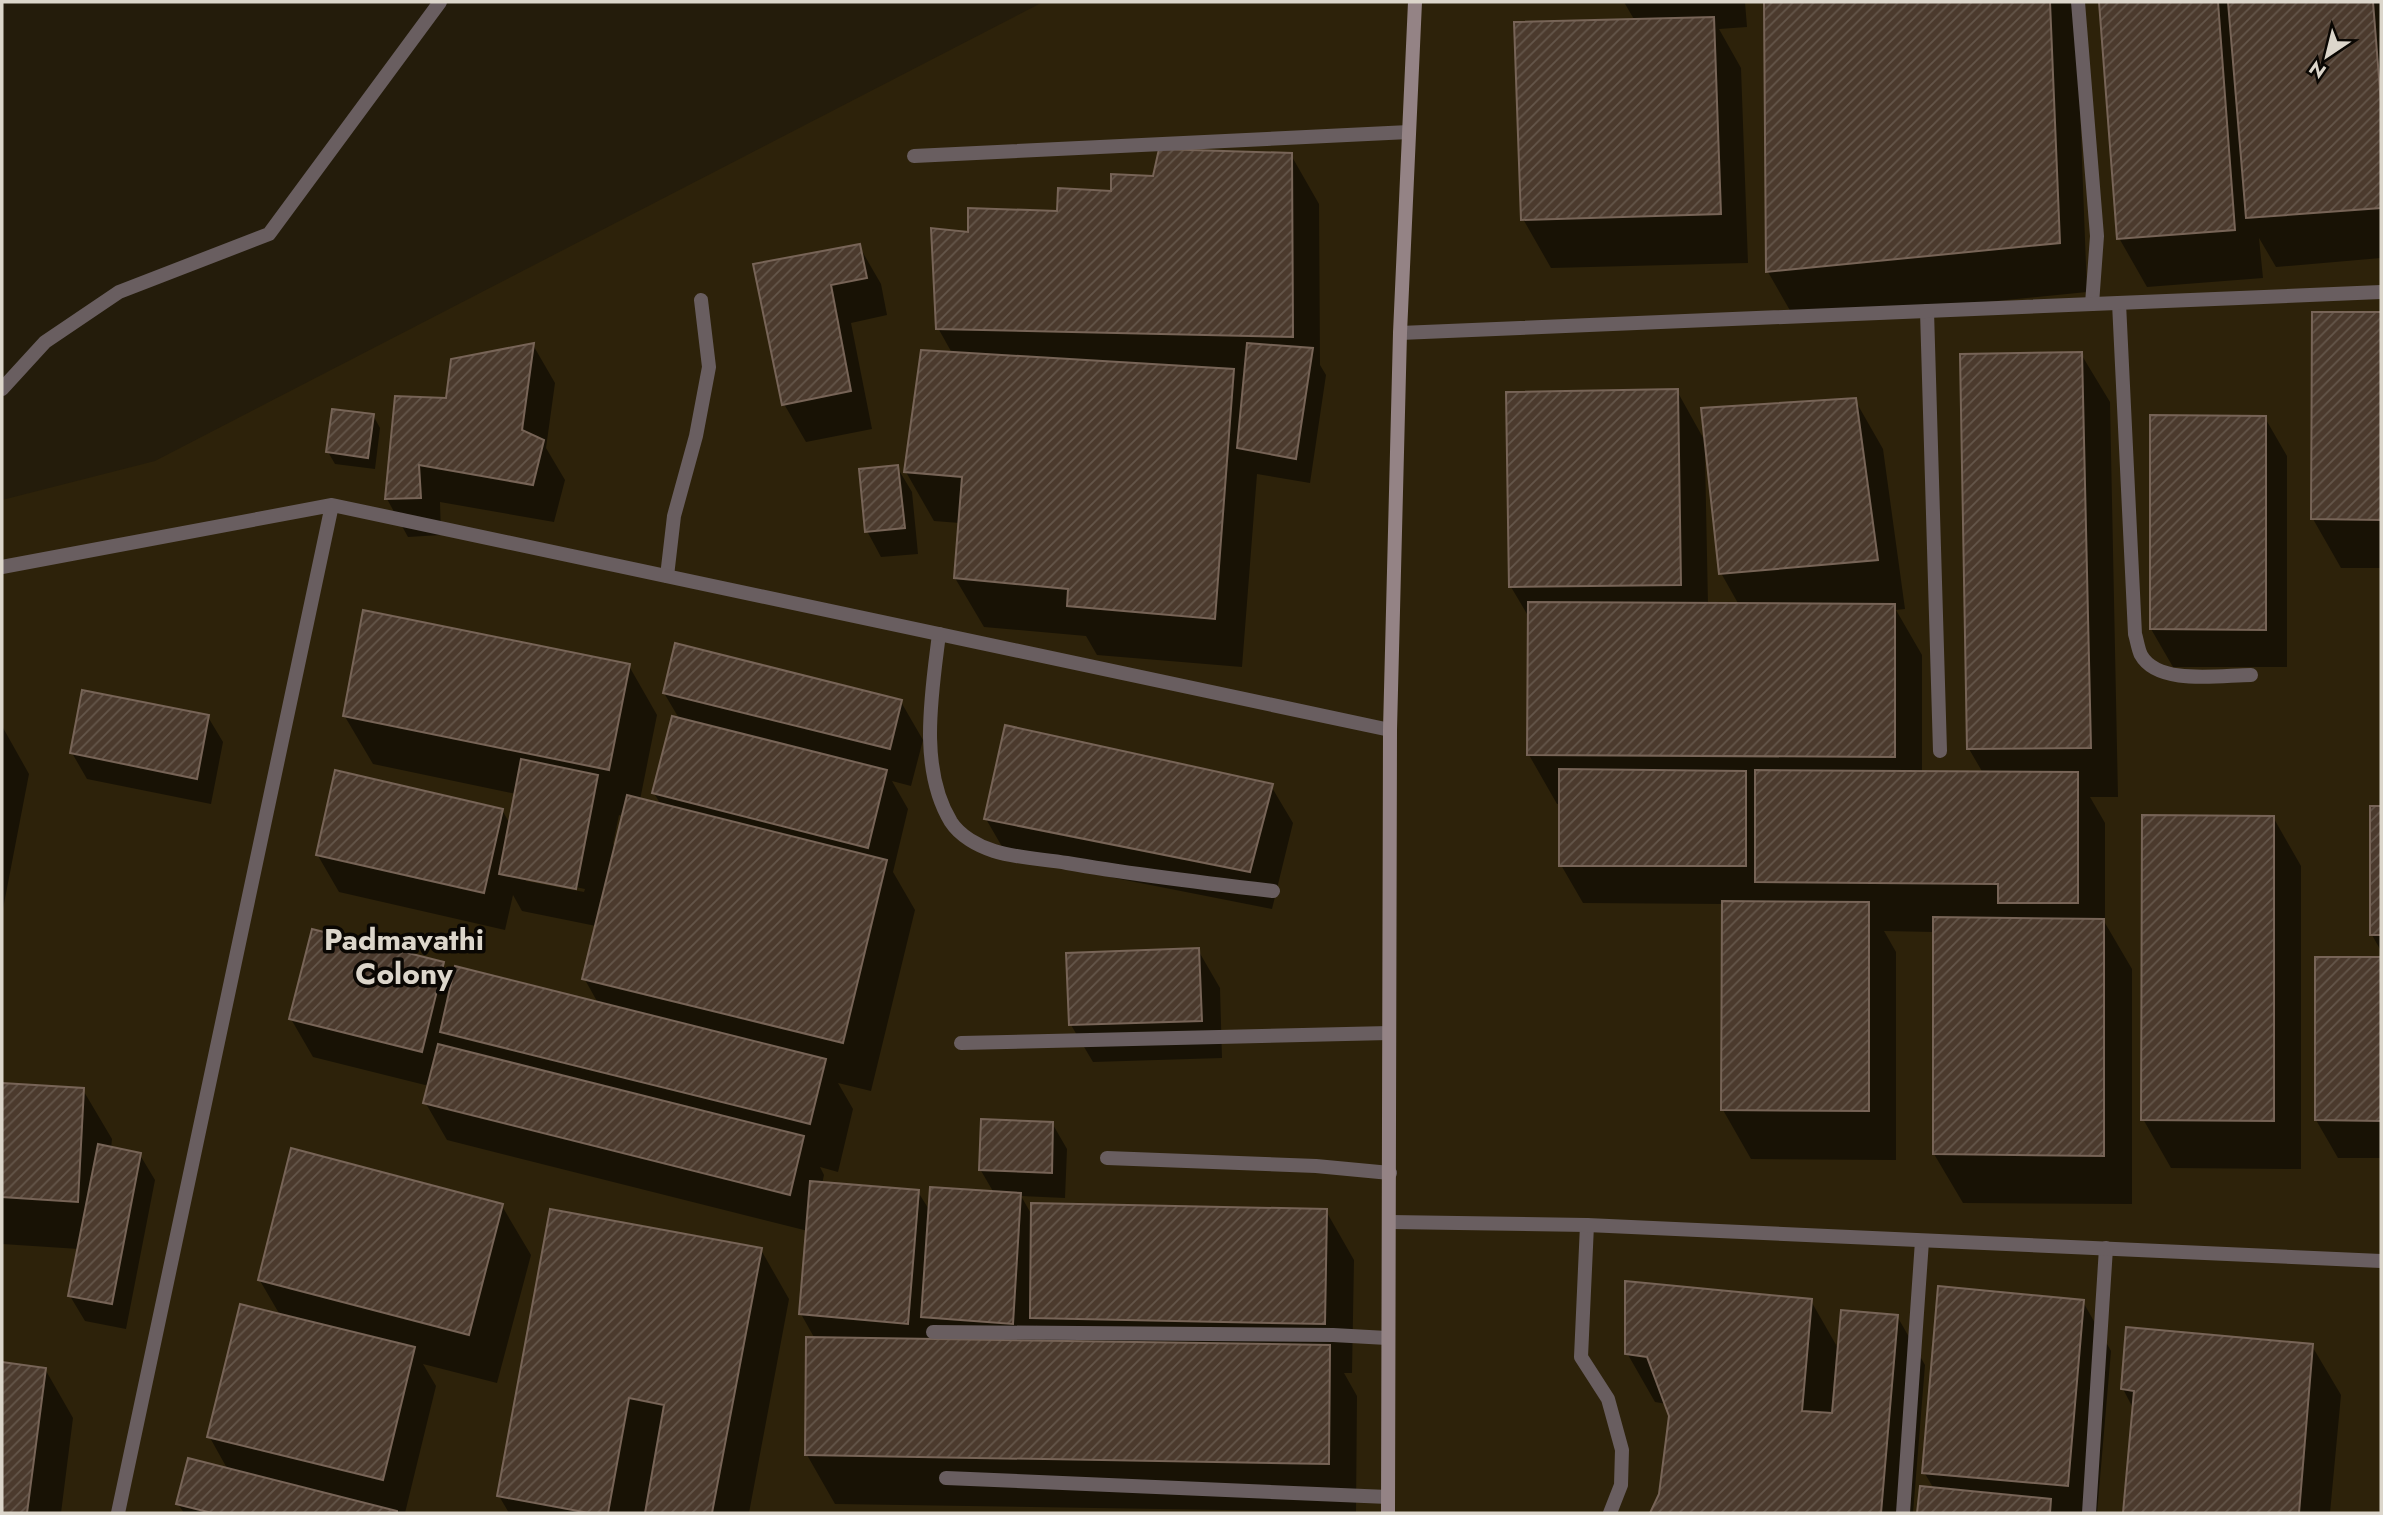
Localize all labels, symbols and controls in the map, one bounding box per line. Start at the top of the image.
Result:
north arrow [2292,21,2362,91]
text: N [2304,54,2331,85]
district label: Padmavathi Colony [324,918,484,995]

